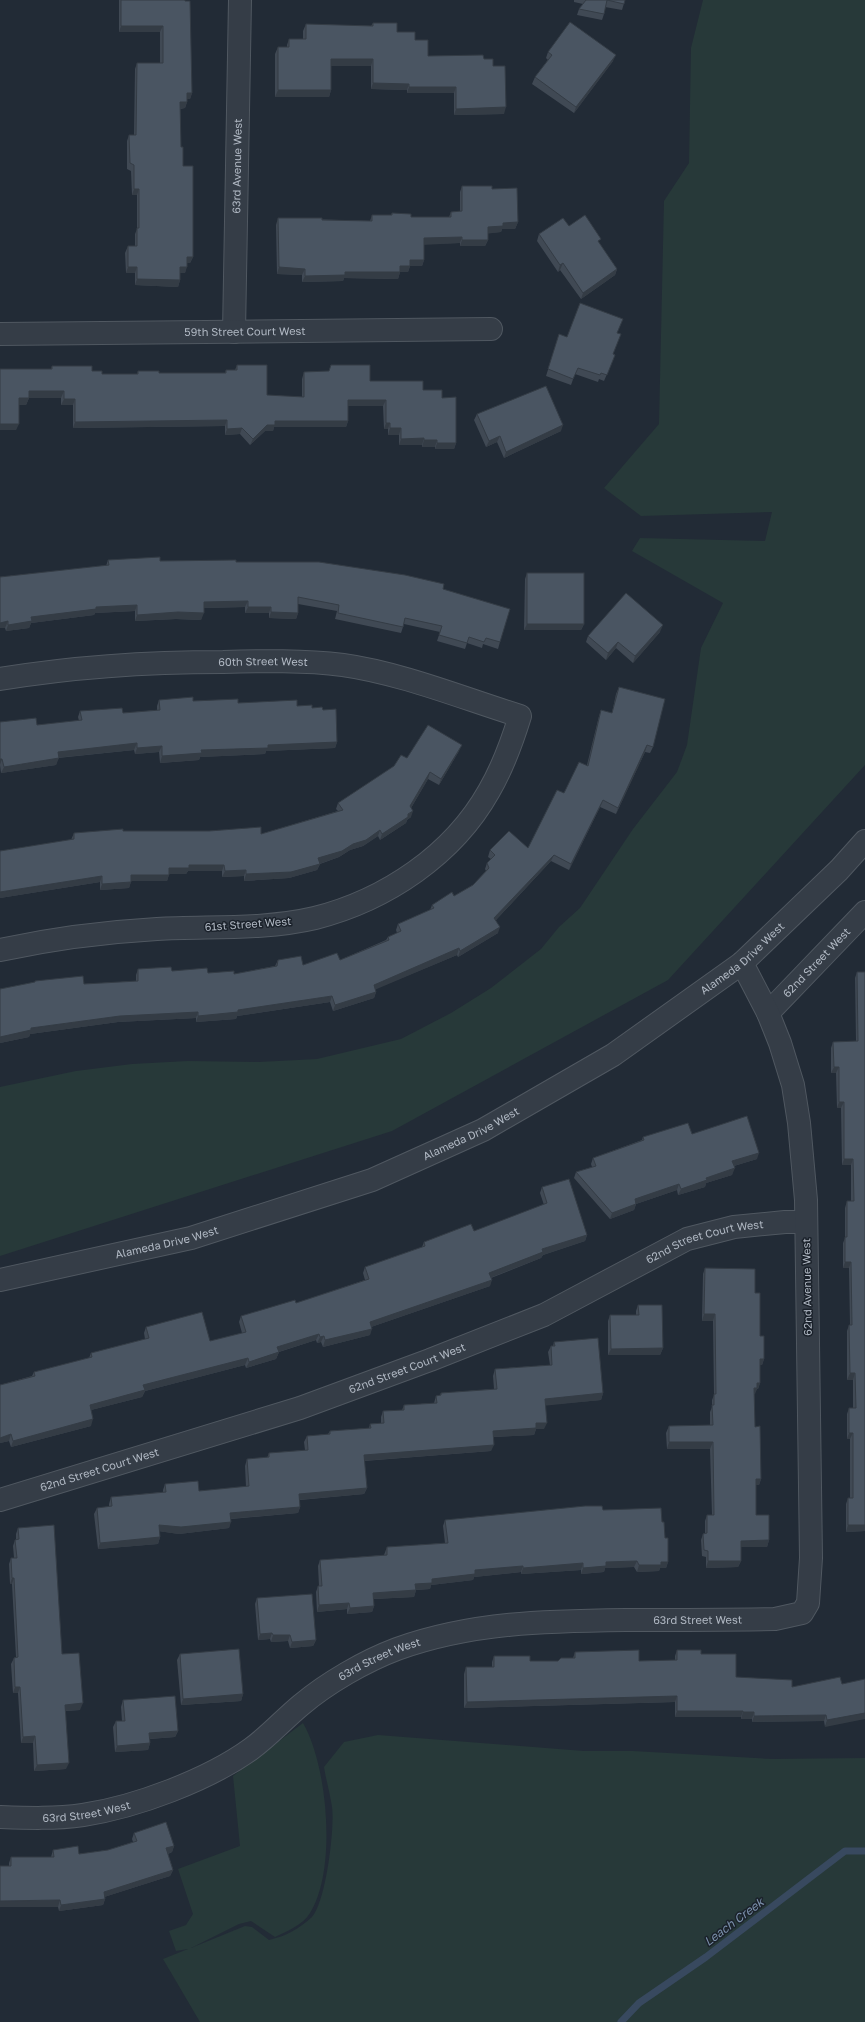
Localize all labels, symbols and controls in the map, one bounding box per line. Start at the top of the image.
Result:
street label: 63rd Avenue West [229,118,244,214]
street label: 59th Street Court West [184,324,306,338]
street label: 60th Street West [218,654,308,668]
street label: 61st Street West [204,914,292,933]
street label: Alameda Drive West [697,919,787,997]
street label: 62nd Street West [780,925,852,1000]
street label: Alameda Drive West [421,1104,521,1162]
street label: 62nd Street Court West [643,1217,764,1266]
street label: Alameda Drive West [114,1223,220,1260]
street label: 62nd Avenue West [799,1238,814,1336]
street label: 62nd Street Court West [347,1340,467,1396]
street label: 62nd Street Court West [38,1445,160,1493]
street label: 63rd Street West [653,1613,742,1626]
street label: 63rd Street West [336,1635,422,1683]
street label: 63rd Street West [42,1798,132,1824]
water label: Leach Creek [701,1894,767,1949]

